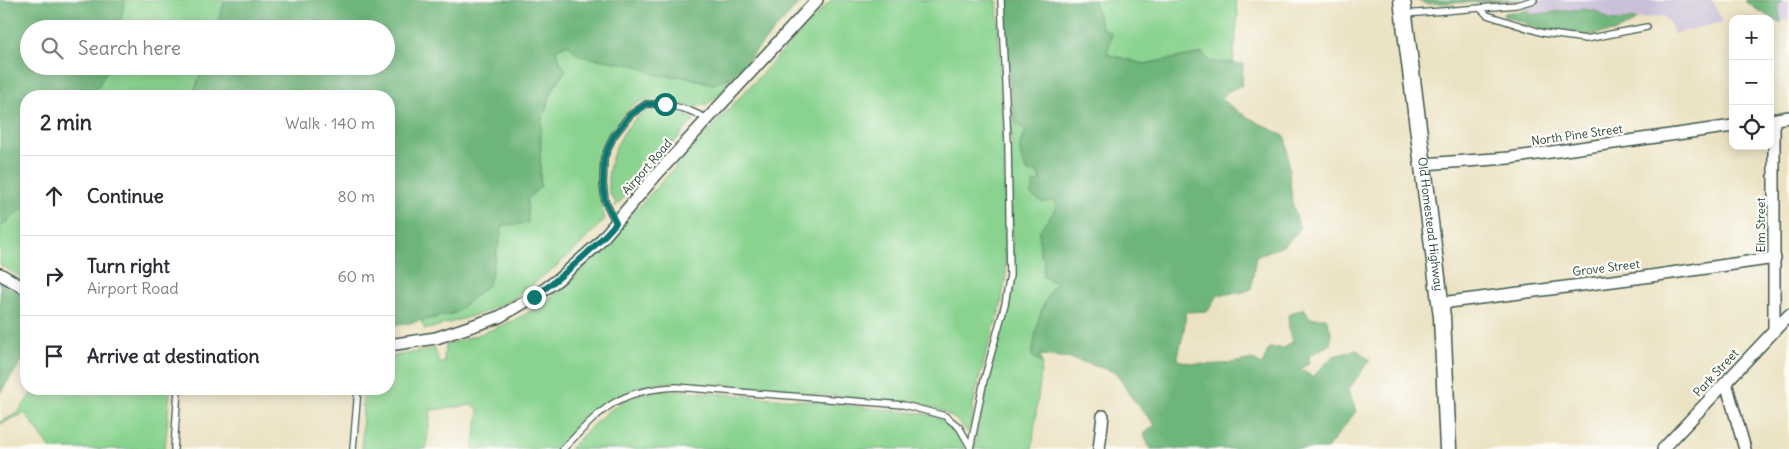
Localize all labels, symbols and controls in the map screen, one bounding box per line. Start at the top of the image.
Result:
map controls [1729,15,1774,150]
button: + [1729,15,1774,60]
search box [20,20,395,75]
icon: search [38,34,66,62]
text: Search here [78,36,181,60]
button: − [1729,60,1774,105]
route start [654,93,677,116]
button: locate [1729,105,1774,150]
text: 2 min [40,109,92,136]
text: Walk · 140 m [285,113,375,133]
street label: North Pine Street [1530,121,1623,148]
street label: Airport Road [618,136,675,198]
street label: Old Homestead Highway [1415,156,1447,292]
icon: ahead [40,182,68,210]
text: Continue [87,184,164,208]
text: 80 m [337,186,375,206]
street label: Elm Street [1753,197,1768,253]
text: Turn right [87,254,170,278]
street label: Grove Street [1572,256,1640,279]
icon: right [40,262,68,290]
text: 60 m [337,266,375,286]
text: Airport Road [87,278,179,298]
route end [523,286,546,309]
icon: arrive [40,342,68,370]
text: Arrive at destination [87,344,260,368]
street label: Park Street [1690,346,1741,400]

